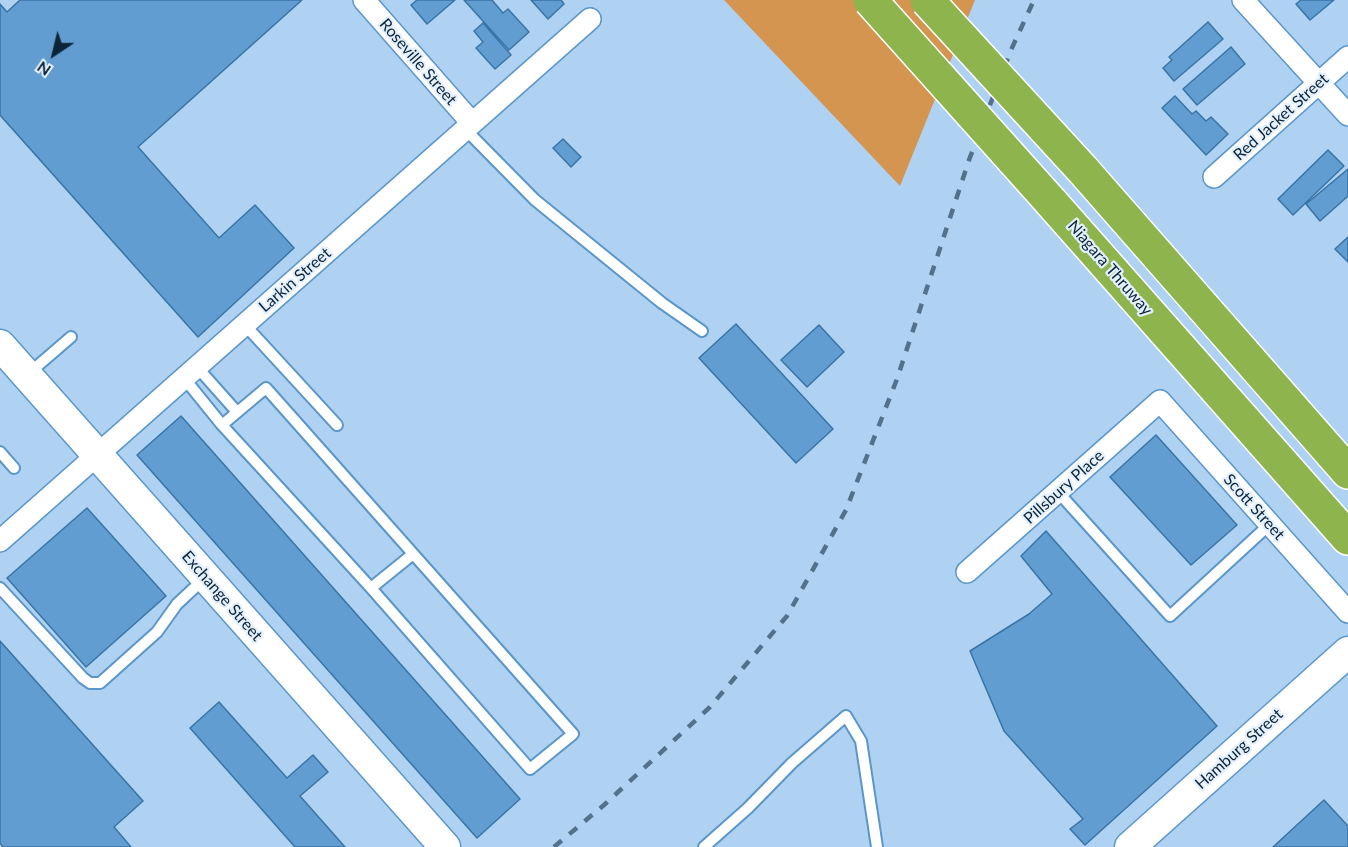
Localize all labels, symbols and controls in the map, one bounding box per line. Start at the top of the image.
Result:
street label: Roseville Street [375,15,461,109]
north arrow [24,24,84,84]
text: N [33,58,54,80]
street label: Red Jacket Street [1230,69,1332,165]
street label: Niagara Thruway [1064,217,1156,319]
street label: Larkin Street [255,244,335,316]
street label: Pillsbury Place [1020,446,1108,528]
street label: Scott Street [1219,470,1289,544]
street label: Exchange Street [178,547,266,645]
street label: Hamburg Street [1191,705,1287,793]

